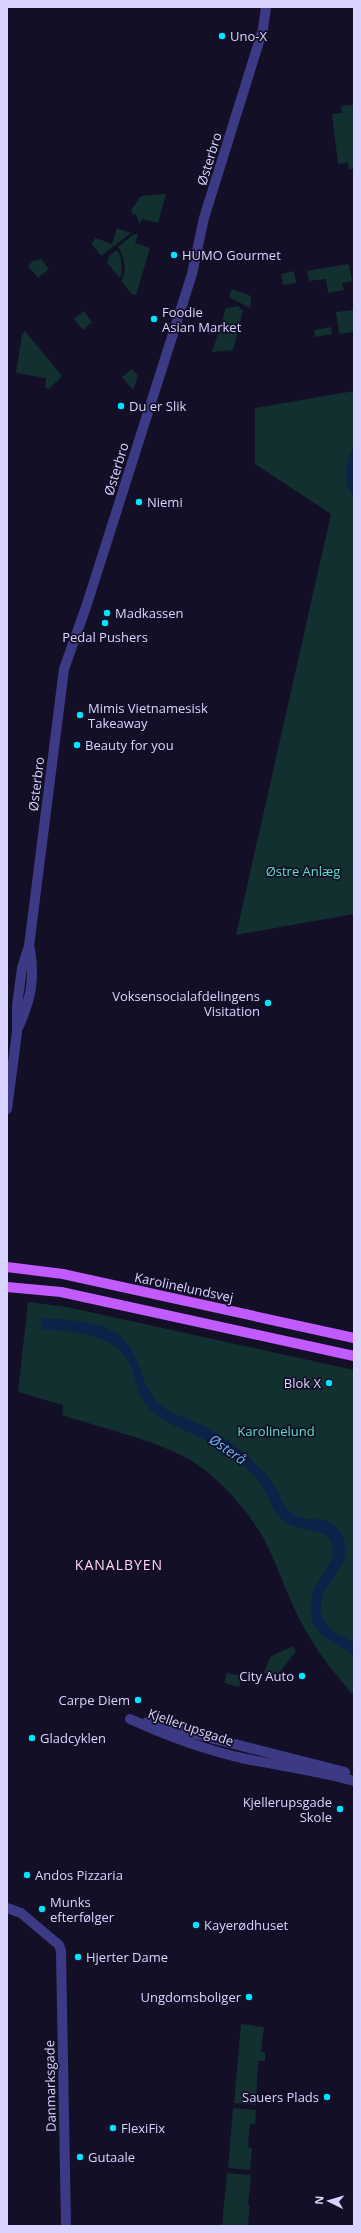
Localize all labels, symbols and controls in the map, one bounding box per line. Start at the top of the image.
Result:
place label: Uno-X [230,27,267,45]
marker: Uno-X [217,31,227,41]
street label: Østerbro [192,130,226,188]
place label: HUMO Gourmet [182,246,281,264]
marker: HUMO Gourmet [169,250,179,260]
place label: Foodie Asian Market [162,303,242,336]
marker: Foodie Asian Market [149,314,159,324]
place label: Du er Slik [129,397,186,415]
marker: Du er Slik [116,401,126,411]
street label: Østerbro [99,440,133,498]
place label: Niemi [147,493,183,511]
marker: Niemi [134,497,144,507]
place label: Madkassen [115,604,184,622]
marker: Madkassen [102,608,112,618]
marker: Pedal Pushers [100,618,110,628]
place label: Pedal Pushers [62,628,148,646]
place label: Mimis Vietnamesisk Takeaway [88,699,208,732]
marker: Mimis Vietnamesisk Takeaway [75,710,85,720]
place label: Beauty for you [85,736,174,754]
marker: Beauty for you [72,740,82,750]
street label: Østerbro [24,756,48,812]
park label: Østre Anlæg [266,862,340,880]
place label: Voksensocialafdelingens Visitation [112,987,260,1020]
marker: Voksensocialafdelingens Visitation [263,998,273,1008]
street label: Karolinelundsvej [133,1268,235,1306]
place label: Blok X [284,1374,321,1392]
marker: Blok X [324,1378,334,1388]
park label: Karolinelund [237,1422,315,1440]
water label: Østerå [206,1429,250,1469]
district label: KANALBYEN [75,1555,163,1574]
place label: City Auto [239,1667,294,1685]
marker: City Auto [297,1671,307,1681]
place label: Carpe Diem [59,1691,130,1709]
marker: Carpe Diem [133,1695,143,1705]
street label: Kjellerupsgade [146,1704,236,1750]
place label: Gladcyklen [40,1729,106,1747]
marker: Gladcyklen [27,1733,37,1743]
place label: Kjellerupsgade Skole [243,1793,332,1826]
marker: Kjellerupsgade Skole [335,1804,345,1814]
place label: Andos Pizzaria [35,1866,123,1884]
marker: Andos Pizzaria [22,1870,32,1880]
place label: Munks efterfølger [50,1893,115,1926]
marker: Munks efterfølger [37,1904,47,1914]
place label: Kayerødhuset [204,1916,289,1934]
marker: Kayerødhuset [191,1920,201,1930]
place label: Hjerter Dame [86,1948,168,1966]
marker: Hjerter Dame [73,1952,83,1962]
place label: Ungdomsboliger [140,1988,242,2006]
marker: Ungdomsboliger [244,1992,254,2002]
street label: Danmarksgade [40,2040,60,2132]
place label: Sauers Plads [242,2088,319,2106]
marker: Sauers Plads [322,2092,332,2102]
place label: FlexiFix [121,2119,165,2137]
marker: FlexiFix [108,2123,118,2133]
place label: Gutaale [88,2148,135,2166]
marker: Gutaale [75,2152,85,2162]
north arrow [309,2181,349,2221]
text: N [311,2195,326,2205]

